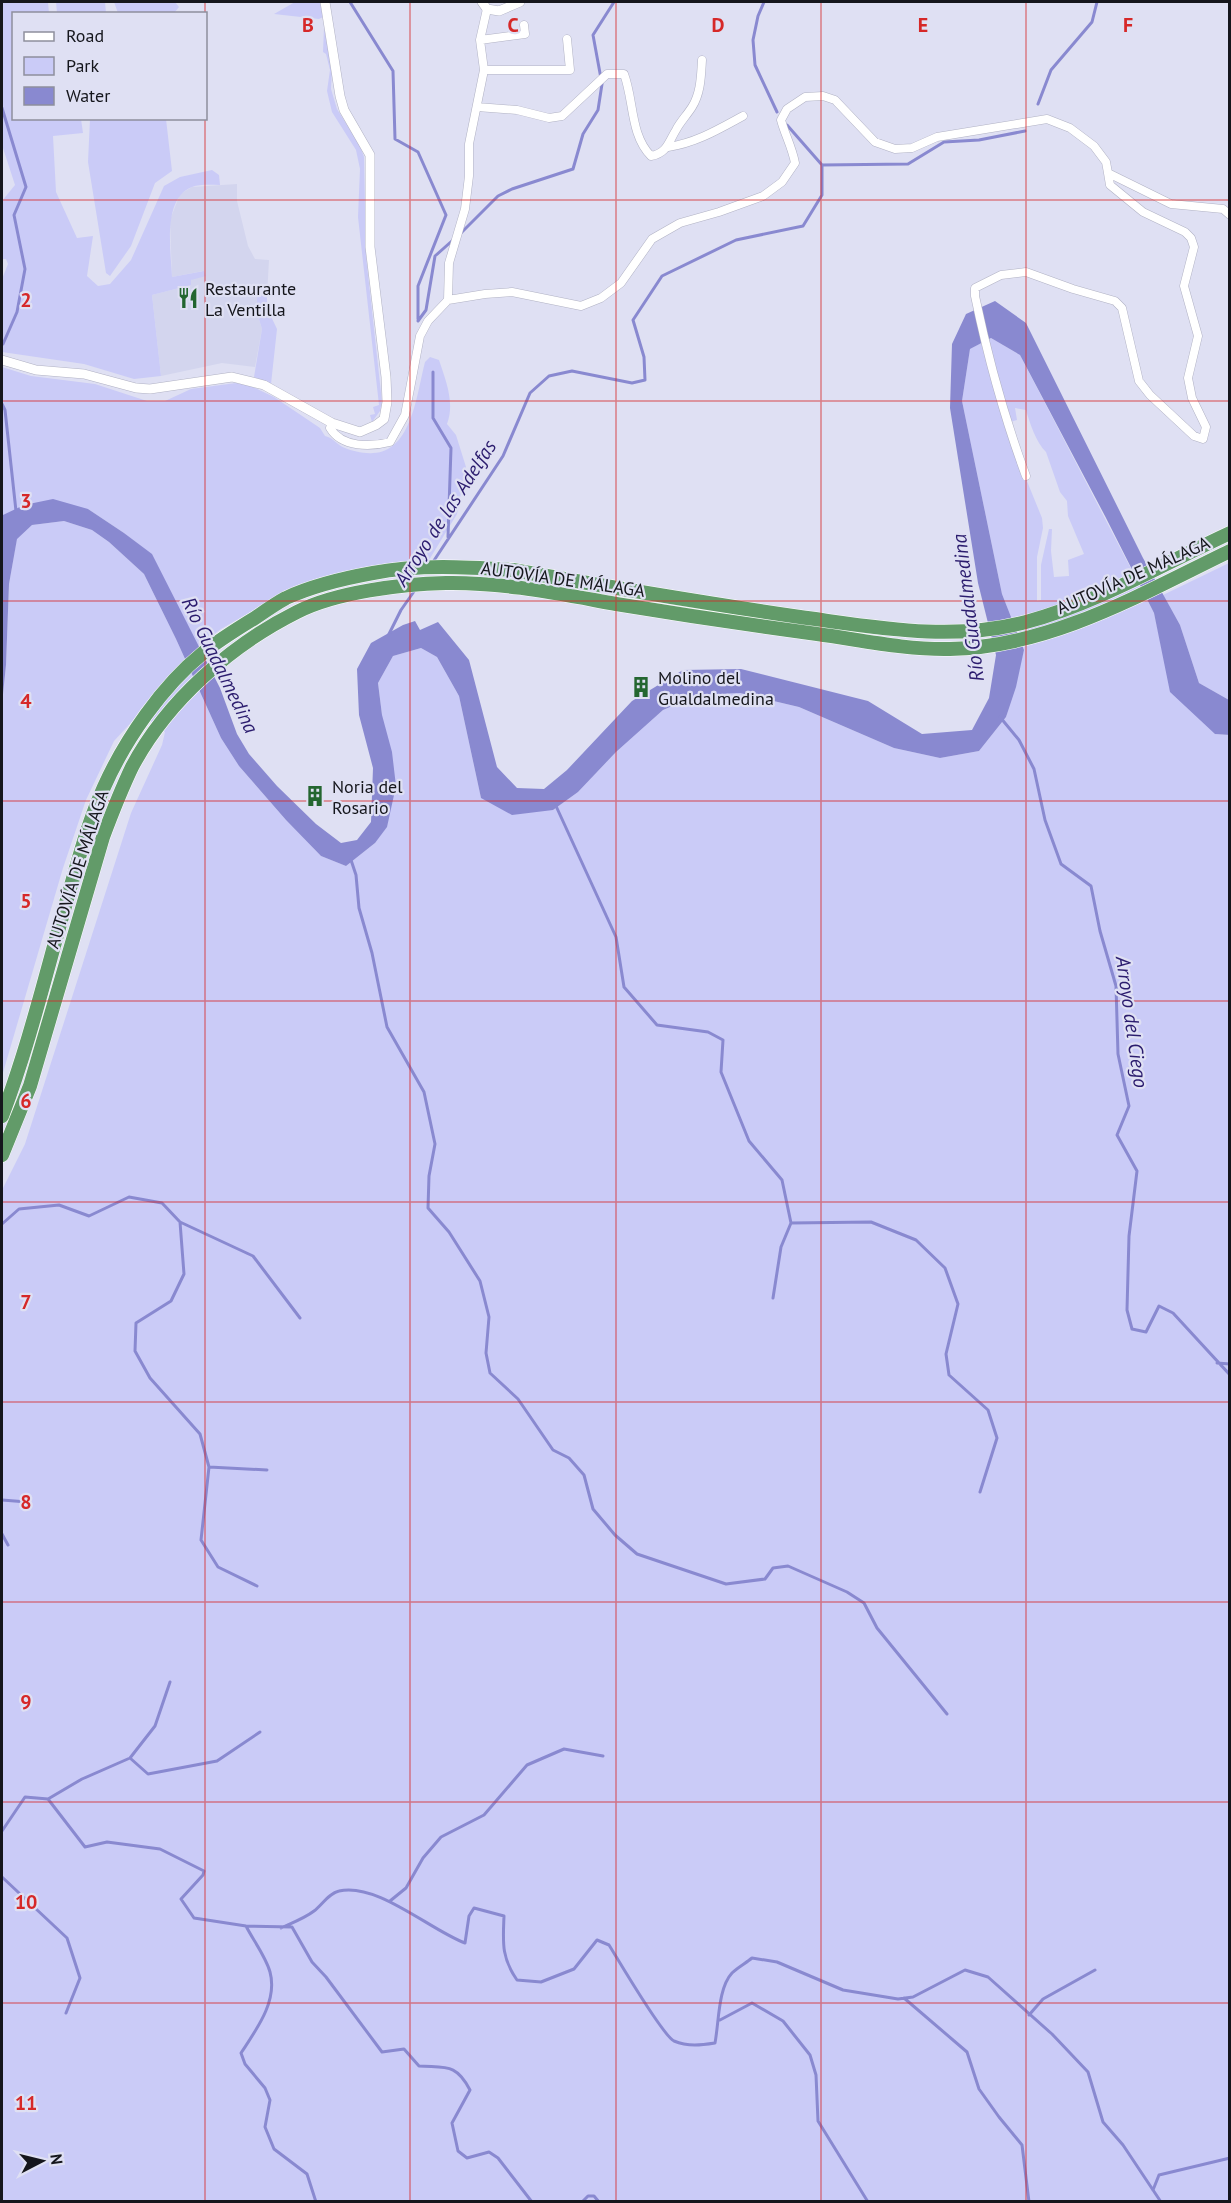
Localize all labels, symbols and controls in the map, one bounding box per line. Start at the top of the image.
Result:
legend [12,12,207,120]
text: B [302,12,314,38]
text: C [507,12,519,38]
text: D [712,12,725,38]
text: E [918,12,928,38]
text: F [1123,12,1133,38]
text: Road [66,24,104,47]
text: Park [66,54,99,77]
text: Water [66,84,110,107]
place label: Restaurante La Ventilla [205,277,296,321]
restaurant icon: Restaurante La Ventilla [176,286,200,310]
text: 2 [20,287,32,313]
water label: Arroyo de las Adelfas [387,435,502,592]
text: 3 [20,488,32,514]
street label: AUTOVÍA DE MÁLAGA [1053,531,1214,619]
water label: Río Guadalmedina [946,532,990,683]
street label: AUTOVÍA DE MÁLAGA [480,556,647,602]
water label: Río Guadalmedina [176,593,264,738]
place label: Molino del Gualdalmedina [658,666,774,710]
building icon: Molino del Gualdalmedina [629,675,653,699]
text: 4 [20,688,32,714]
place label: Noria del Rosario [332,775,403,819]
building icon: Noria del Rosario [303,784,327,808]
street label: AUTOVÍA DE MÁLAGA [41,786,114,951]
text: 5 [20,888,32,914]
water label: Arroyo del Ciego [1110,954,1154,1089]
text: 6 [20,1088,32,1114]
text: 7 [20,1289,32,1315]
text: 8 [20,1489,32,1515]
text: 9 [20,1689,32,1715]
text: 10 [15,1889,37,1915]
text: 11 [15,2090,37,2116]
north arrow [12,2131,72,2191]
text: N [46,2153,67,2166]

